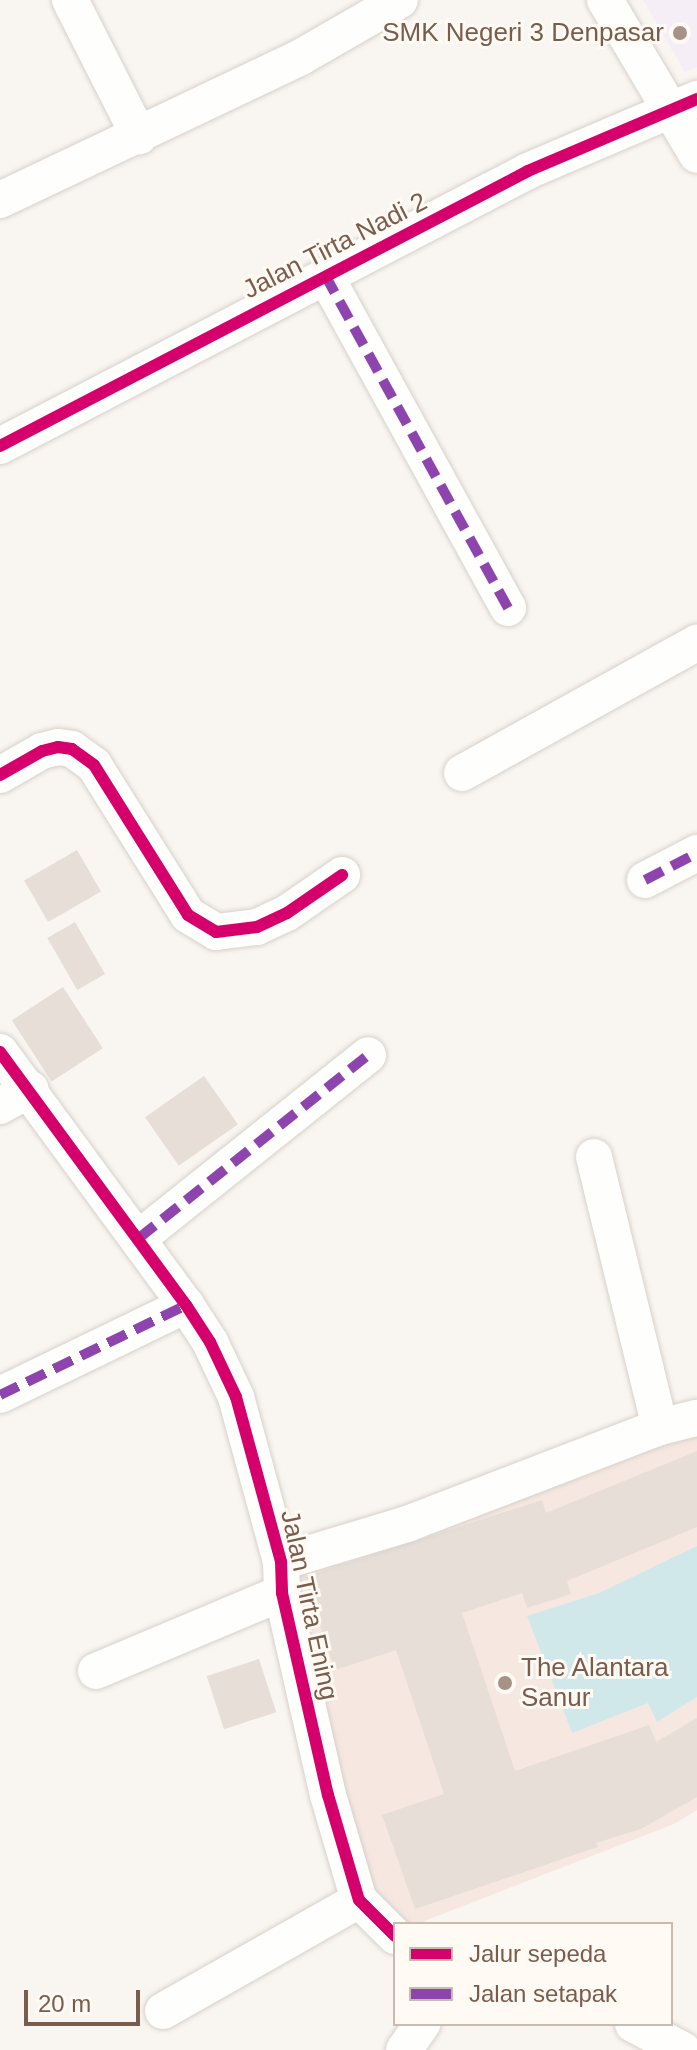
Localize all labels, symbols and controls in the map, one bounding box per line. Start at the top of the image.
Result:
place label: SMK Negeri 3 Denpasar [382,17,664,49]
marker: SMK Negeri 3 Denpasar [671,24,689,42]
street label: Jalan Tirta Nadi 2 [238,186,432,306]
street label: Jalan Tirta Ening [274,1507,344,1703]
place label: The Alantara Sanur [521,1652,670,1714]
marker: The Alantara Sanur [496,1674,514,1692]
legend [393,1922,673,2026]
text: Jalur sepeda [469,1940,606,1967]
scale bar [28,1974,144,2024]
text: Jalan setapak [469,1980,617,2007]
text: 20 m [38,1990,91,2017]

